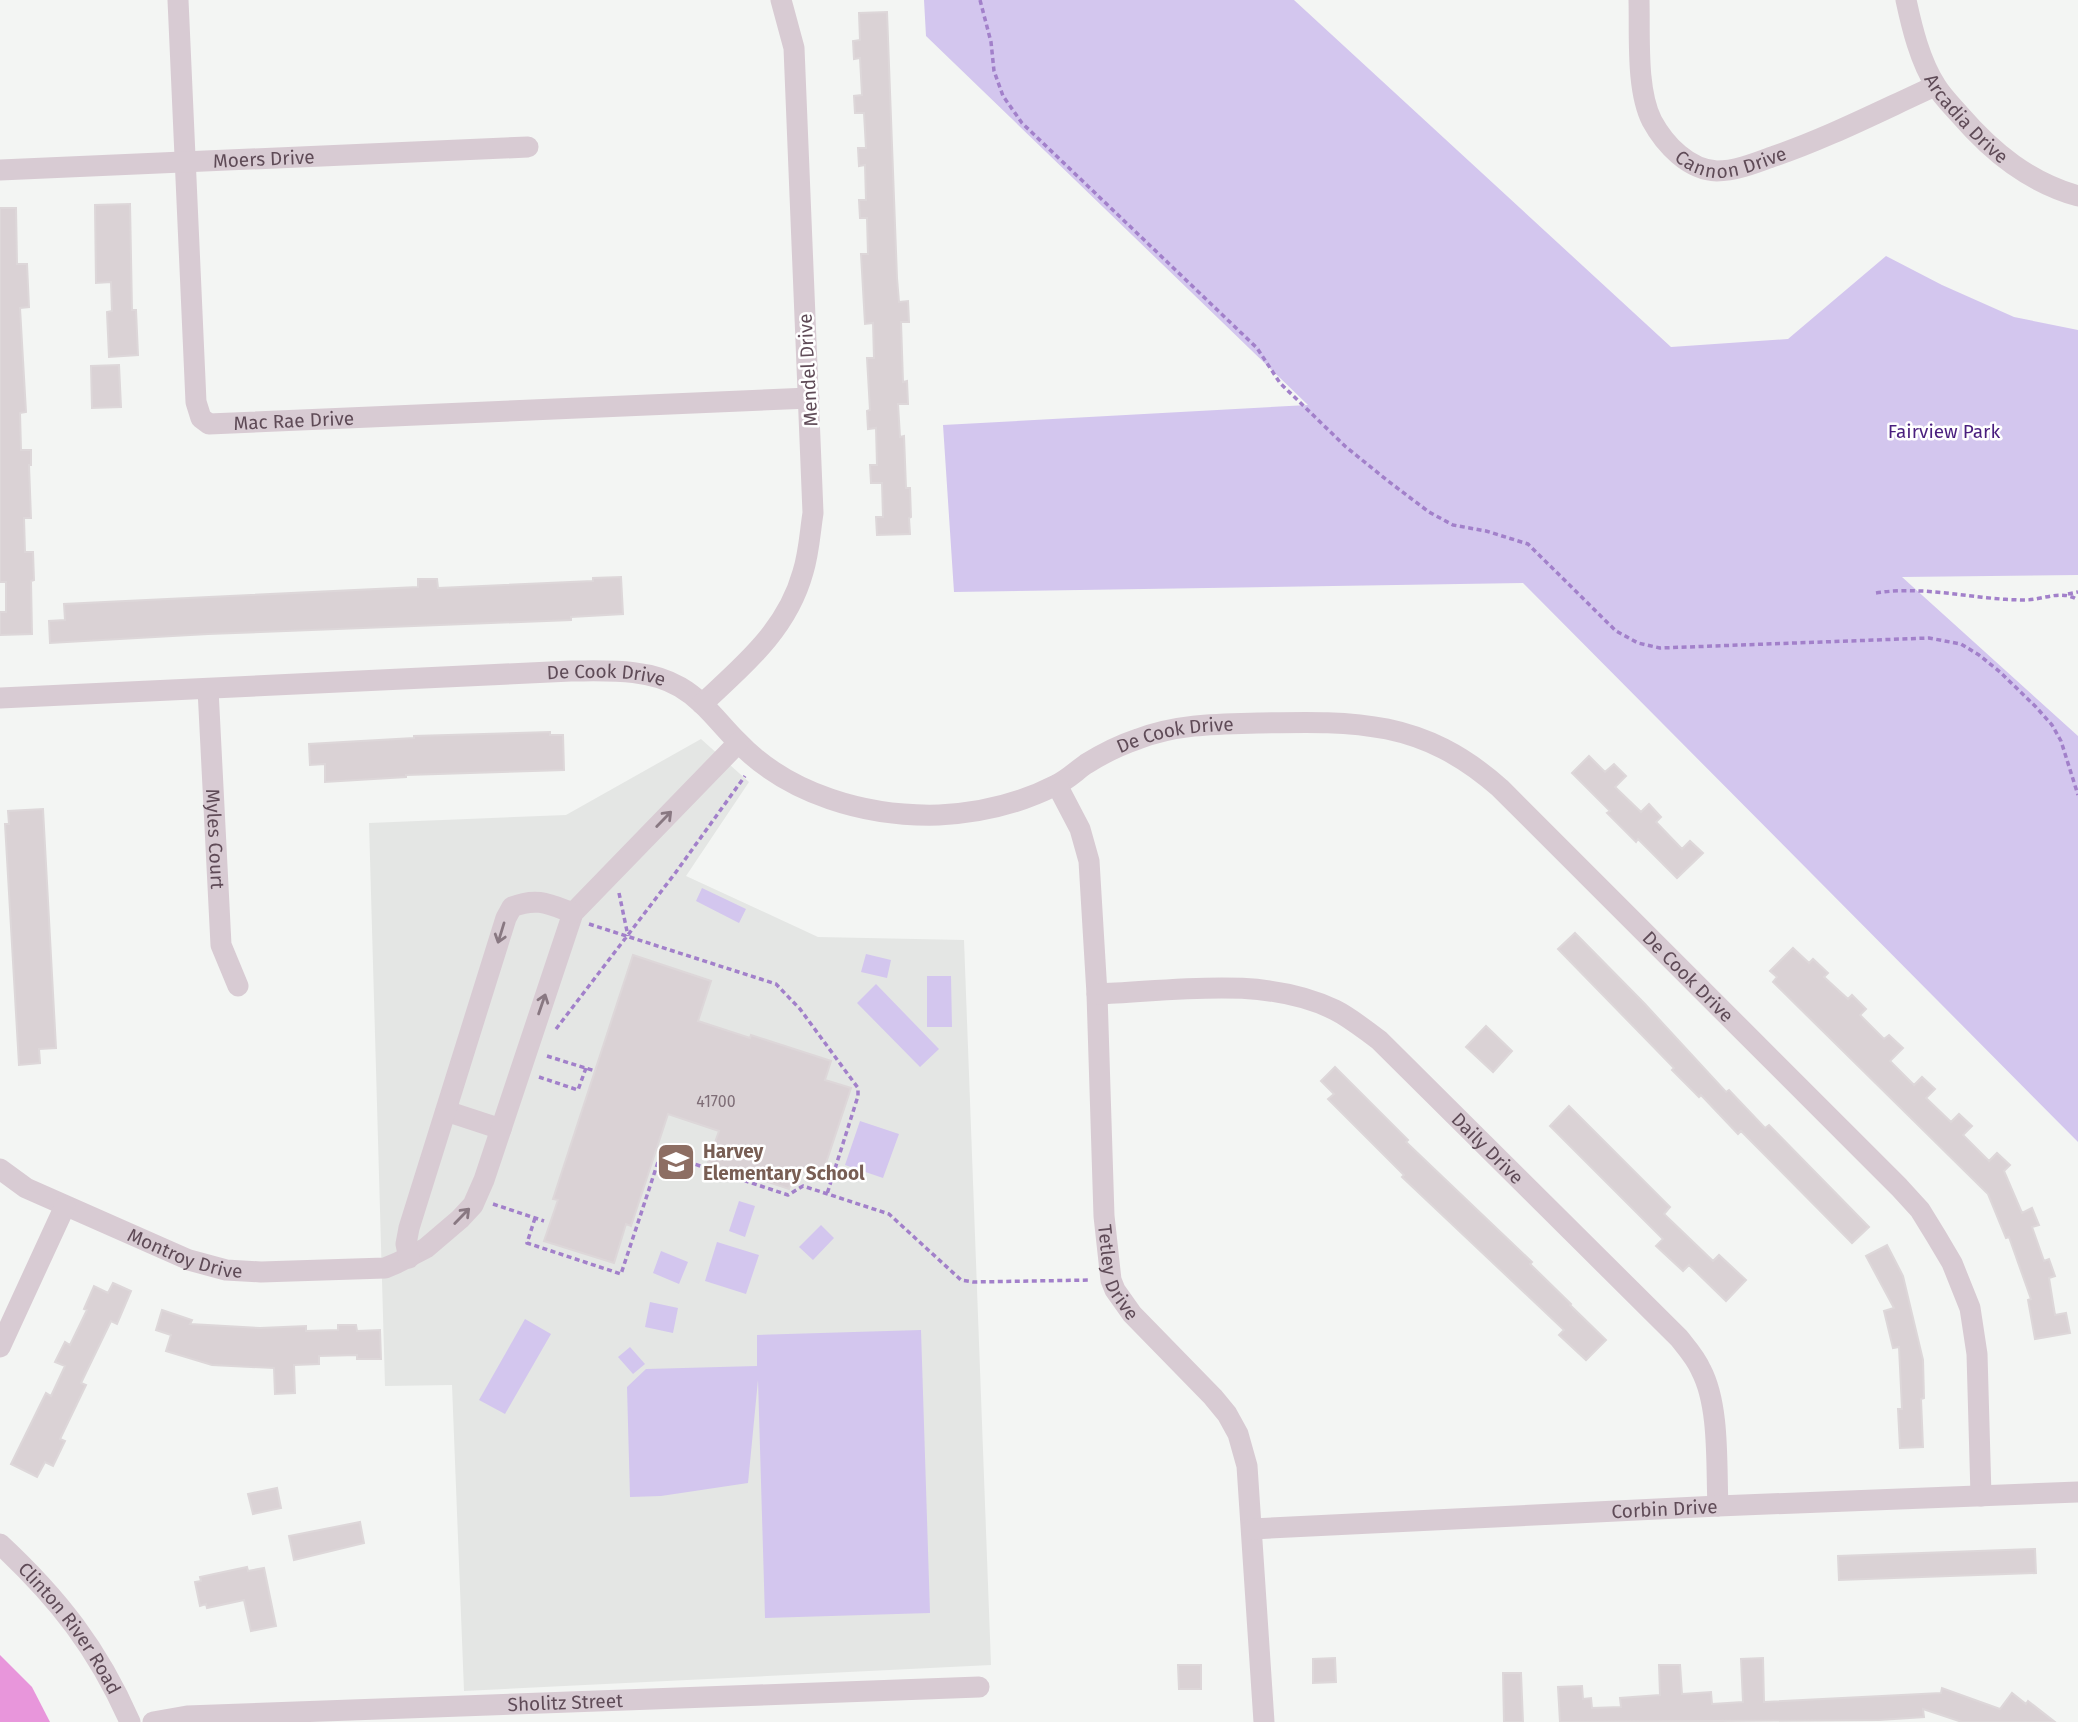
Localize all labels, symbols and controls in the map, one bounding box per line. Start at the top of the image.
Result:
street label: Arcadia Drive [1920,70,2013,168]
street label: Cannon Drive [1671,141,1789,183]
street label: Moers Drive [212,145,315,172]
street label: Mendel Drive [794,313,822,427]
street label: Mac Rae Drive [233,406,355,434]
park label: Fairview Park [1888,420,2000,443]
street label: De Cook Drive [546,659,669,691]
street label: De Cook Drive [1113,712,1234,758]
street label: Myles Court [202,788,230,890]
one-way arrow [656,811,673,828]
one-way arrow [494,922,507,944]
street label: De Cook Drive [1638,926,1739,1027]
one-way arrow [537,994,550,1016]
house number: 41700 [696,1092,736,1111]
street label: Daily Drive [1447,1107,1529,1189]
place label: Harvey Elementary School [703,1140,865,1185]
school or university icon: Harvey Elementary School [655,1141,697,1183]
one-way arrow [454,1208,471,1225]
street label: Montroy Drive [124,1223,243,1282]
street label: Tetley Drive [1093,1223,1144,1324]
street label: Corbin Drive [1611,1495,1718,1523]
street label: Clinton River Road [14,1557,126,1698]
street label: Sholitz Street [507,1689,623,1716]

